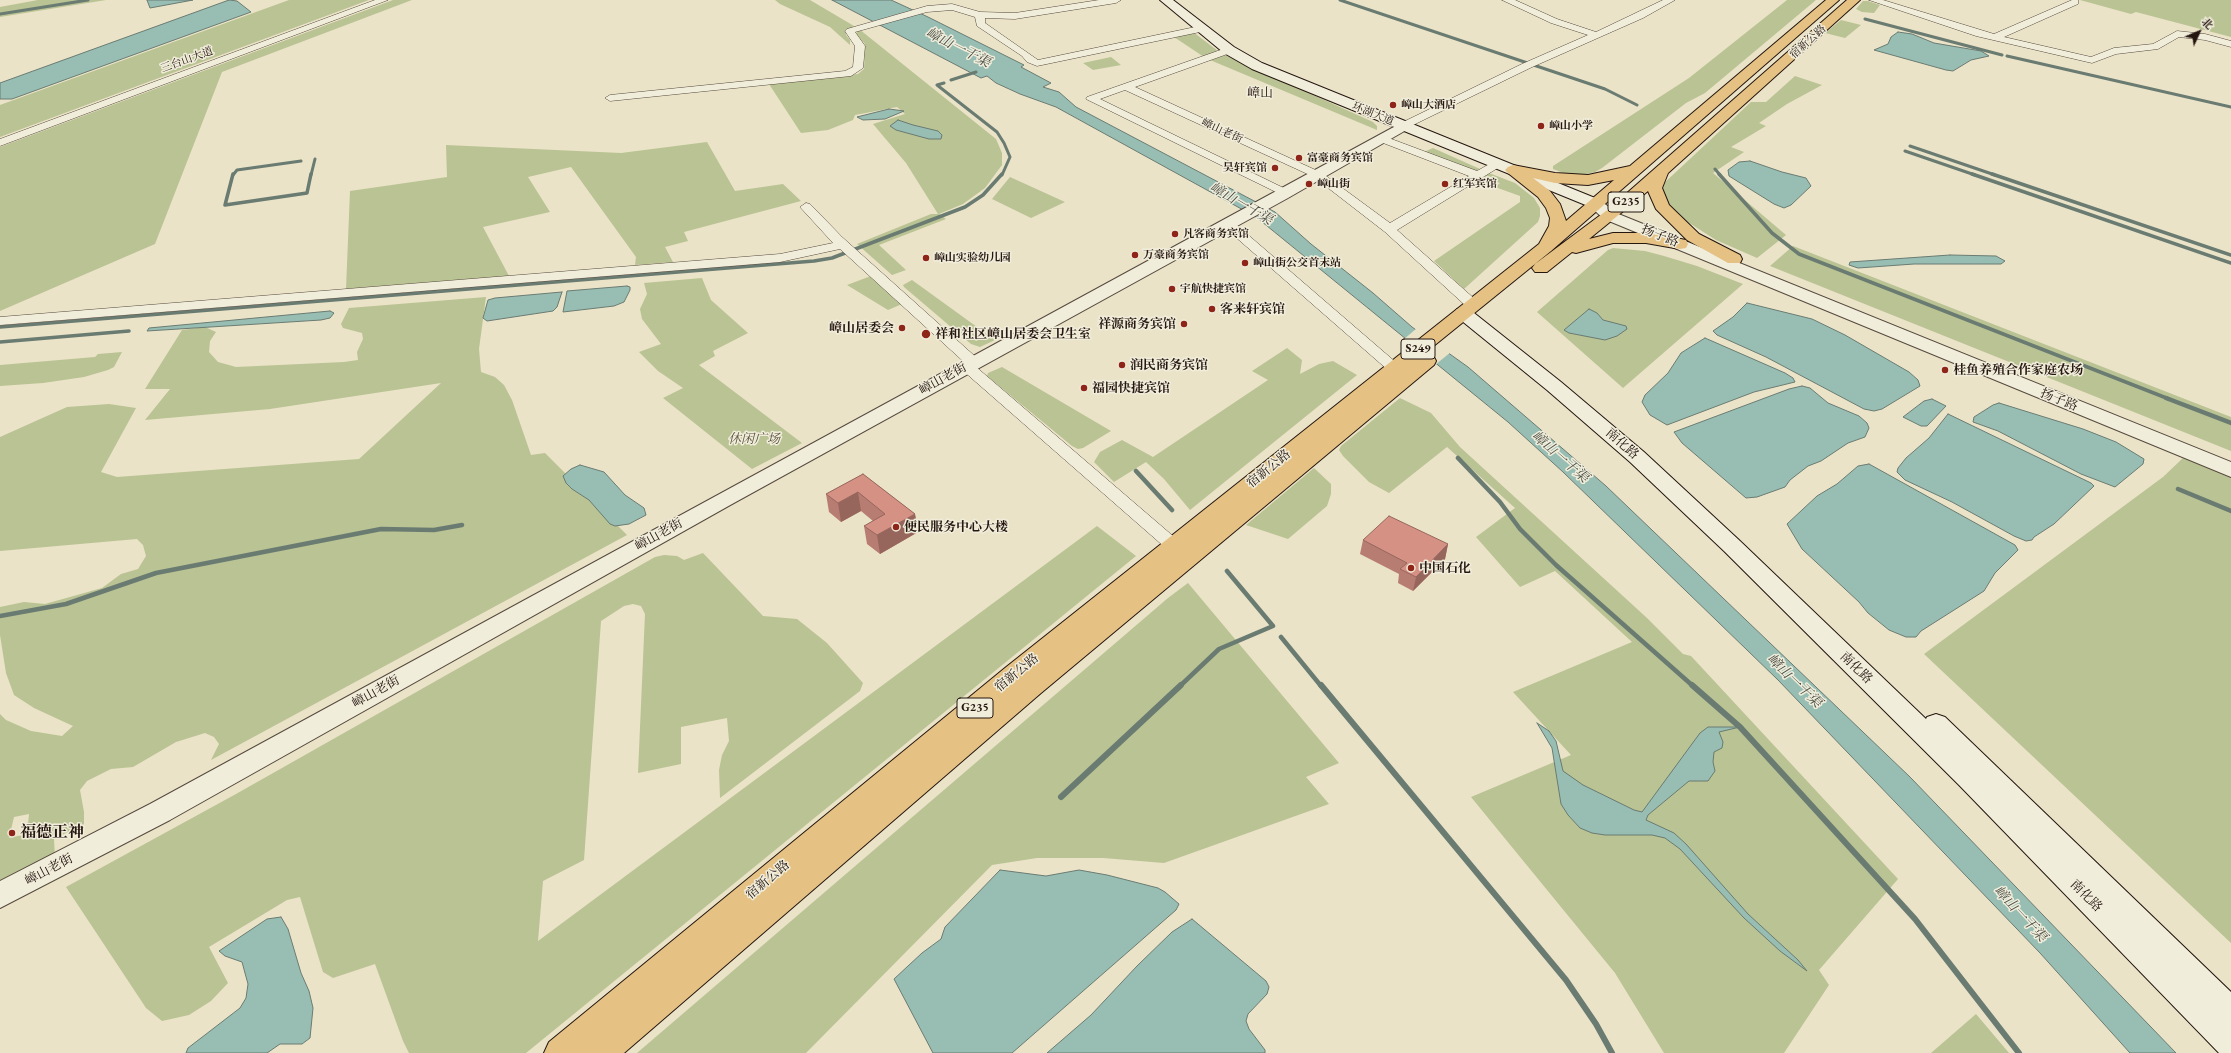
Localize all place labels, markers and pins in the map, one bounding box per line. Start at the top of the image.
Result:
place label: 嶂山大酒店 [1401,98,1456,112]
marker: 嶂山大酒店 [1388,100,1398,110]
place label: 嶂山小学 [1549,119,1593,133]
marker: 嶂山小学 [1536,121,1546,131]
place label: 富豪商务宾馆 [1307,151,1373,165]
marker: 富豪商务宾馆 [1294,153,1304,163]
place label: 昊轩宾馆 [1223,161,1267,175]
marker: 昊轩宾馆 [1270,163,1280,173]
place label: 嶂山街 [1317,177,1350,191]
place label: 红军宾馆 [1453,177,1497,191]
marker: 嶂山街 [1304,179,1314,189]
marker: 红军宾馆 [1440,179,1450,189]
place label: 凡客商务宾馆 [1183,227,1249,241]
marker: 凡客商务宾馆 [1170,229,1180,239]
place label: 万豪商务宾馆 [1143,248,1209,262]
marker: 万豪商务宾馆 [1130,250,1140,260]
place label: 嶂山实验幼儿园 [934,251,1011,265]
marker: 嶂山实验幼儿园 [921,253,931,263]
place label: 嶂山街公交首末站 [1253,256,1341,270]
marker: 嶂山街公交首末站 [1240,258,1250,268]
place label: 宇航快捷宾馆 [1180,282,1246,296]
marker: 宇航快捷宾馆 [1167,284,1177,294]
place label: 客来轩宾馆 [1220,301,1285,317]
marker: 客来轩宾馆 [1207,304,1217,314]
place label: 祥源商务宾馆 [1098,316,1176,332]
marker: 祥源商务宾馆 [1179,319,1189,329]
place label: 嶂山居委会 [829,320,894,336]
marker: 嶂山居委会 [897,323,907,333]
place label: 祥和社区嶂山居委会卫生室 [935,326,1091,342]
marker: 祥和社区嶂山居委会卫生室 [920,328,932,340]
place label: 润民商务宾馆 [1130,357,1208,373]
marker: 润民商务宾馆 [1117,360,1127,370]
place label: 桂鱼养殖合作家庭农场 [1953,362,2083,378]
marker: 桂鱼养殖合作家庭农场 [1940,365,1950,375]
place label: 福园快捷宾馆 [1092,380,1170,396]
marker: 福园快捷宾馆 [1079,383,1089,393]
place label: 便民服务中心大楼 [904,519,1008,535]
marker: 便民服务中心大楼 [891,522,901,532]
place label: 中国石化 [1419,560,1471,576]
marker: 中国石化 [1406,563,1416,573]
place label: 福德正神 [20,823,84,843]
marker: 福德正神 [7,828,17,838]

